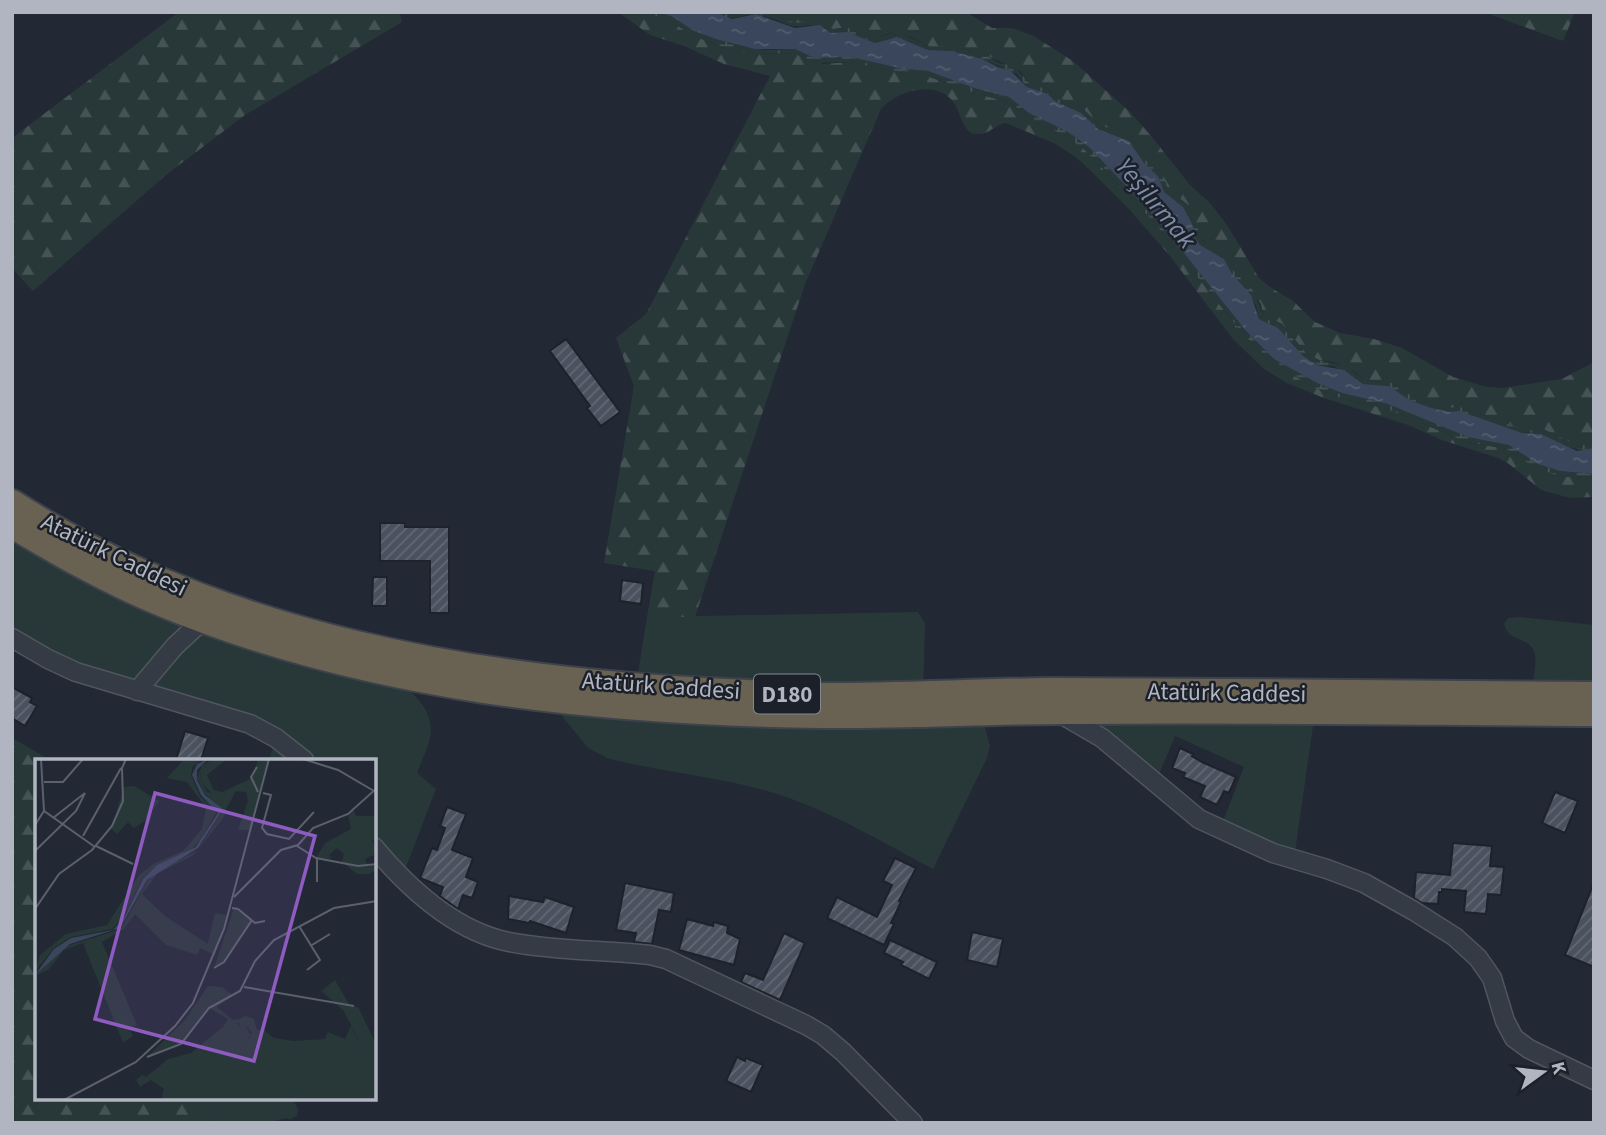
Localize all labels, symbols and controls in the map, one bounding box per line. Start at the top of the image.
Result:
water label: Yeşilırmak [1107,149,1206,257]
street label: Atatürk Caddesi [35,505,193,605]
street label: Atatürk Caddesi [581,663,741,709]
road number: D180 [754,674,820,714]
street label: Atatürk Caddesi [1147,674,1307,712]
inset map [35,759,376,1100]
north arrow [1508,1037,1578,1107]
text: K [1543,1059,1573,1077]

